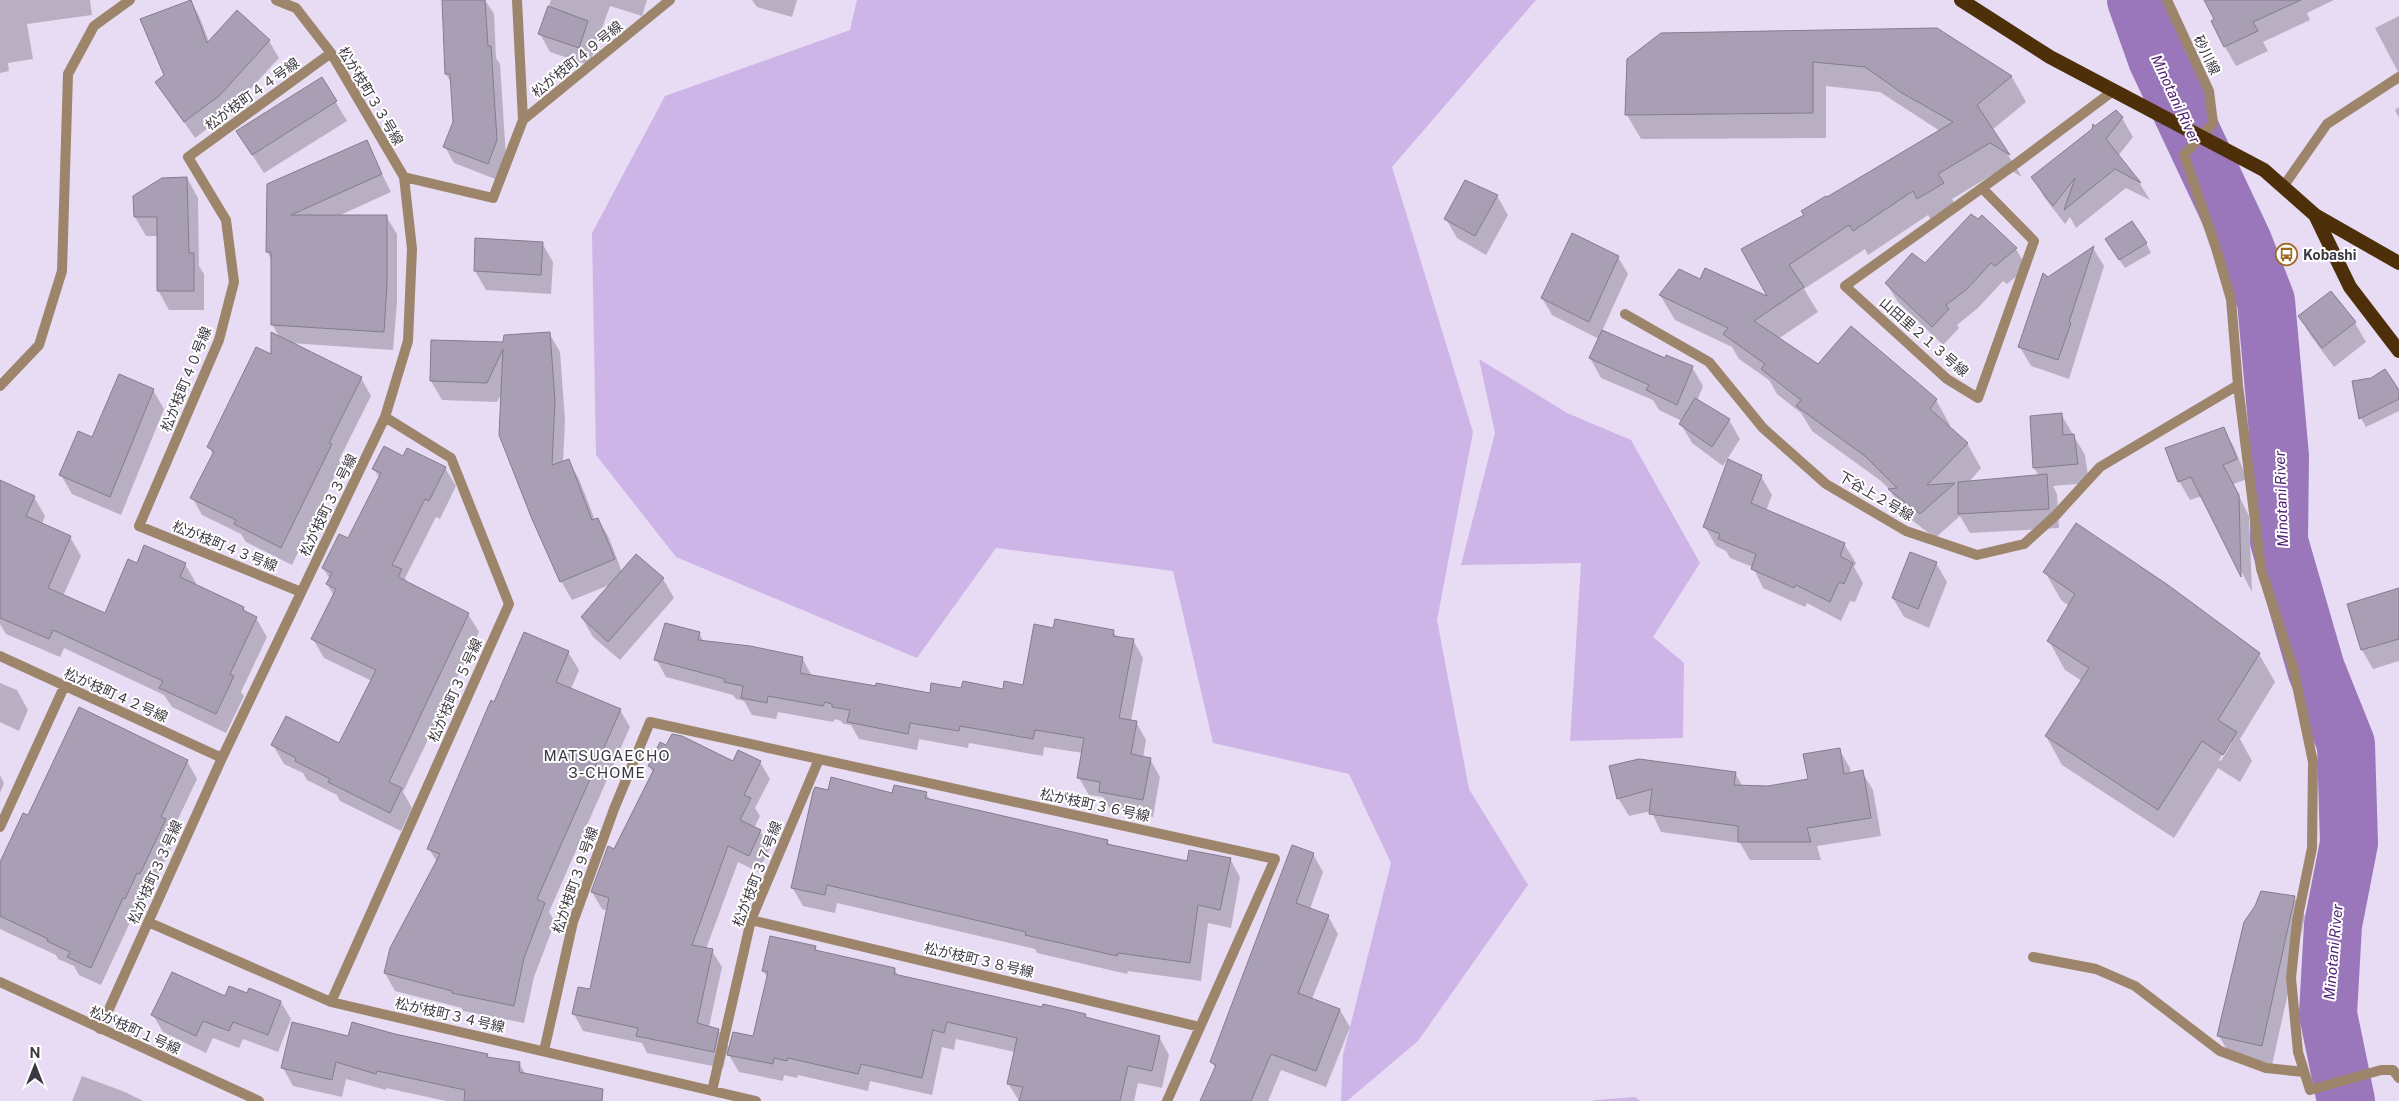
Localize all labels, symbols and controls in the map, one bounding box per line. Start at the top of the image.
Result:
street label: 松が枝町４９号線 [528,18,626,100]
street label: 砂川線 [2191,33,2223,77]
street label: 松が枝町３３号線 [335,44,407,148]
water label: Minotani River [2148,52,2204,147]
street label: 松が枝町４４号線 [202,55,302,133]
bus stop icon: Kobashi [2275,243,2299,267]
place label: Kobashi [2303,247,2356,263]
street label: 山田里２１３号線 [1876,294,1972,380]
street label: 松が枝町４０号線 [158,324,214,434]
water label: Minotani River [2271,450,2291,547]
street label: 松が枝町３３号線 [296,451,360,559]
street label: 下谷上２号線 [1836,468,1916,524]
street label: 松が枝町４３号線 [170,518,280,574]
street label: 松が枝町３５号線 [425,636,485,744]
street label: 松が枝町４２号線 [62,665,170,725]
district label: MATSUGAECHO 3-CHOME [544,747,670,781]
street label: 松が枝町３６号線 [1039,786,1151,824]
street label: 松が枝町３３号線 [125,818,185,926]
street label: 松が枝町３７号線 [729,819,785,929]
street label: 松が枝町３９号線 [549,824,601,936]
water label: Minotani River [2320,903,2346,1001]
street label: 松が枝町３８号線 [923,940,1035,980]
street label: 松が枝町３４号線 [394,995,506,1035]
street label: 松が枝町１号線 [87,1003,183,1057]
north arrow [10,1041,60,1091]
text: N [30,1045,40,1061]

